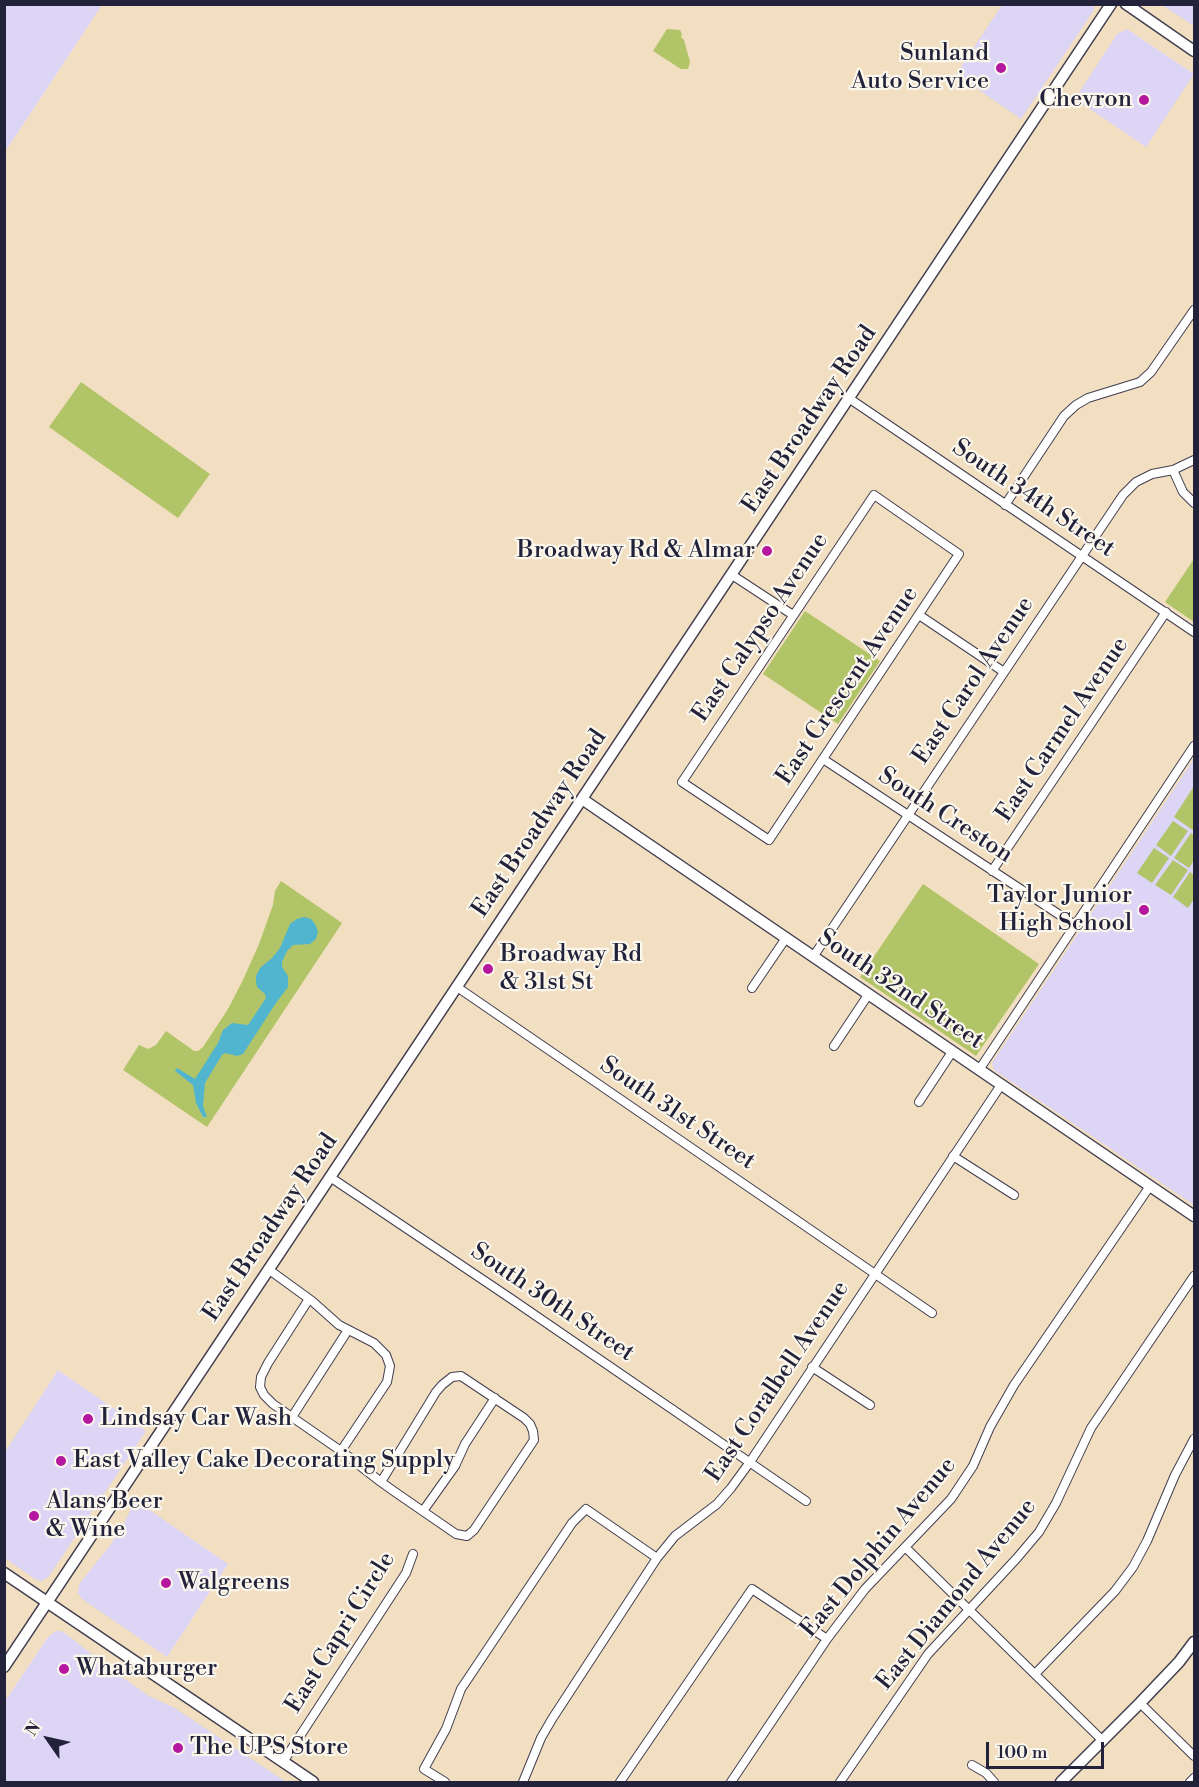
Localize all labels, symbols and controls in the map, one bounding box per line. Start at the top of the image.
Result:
place label: Sunland Auto Service [851,40,989,96]
marker: Sunland Auto Service [994,61,1008,75]
place label: Chevron [1039,86,1132,114]
marker: Chevron [1137,93,1151,107]
street label: East Broadway Road [736,321,884,519]
street label: South 34th Street [946,434,1120,564]
street label: East Calypso Avenue [687,528,835,728]
place label: Broadway Rd & Almar [517,537,755,565]
marker: Broadway Rd & Almar [760,544,774,558]
street label: East Crescent Avenue [771,581,925,791]
street label: East Carol Avenue [907,592,1041,770]
street label: East Carmel Avenue [990,632,1136,828]
street label: East Broadway Road [466,725,614,923]
street label: South Creston [872,762,1018,870]
place label: Taylor Junior High School [987,882,1132,938]
marker: Taylor Junior High School [1137,903,1151,917]
street label: South 32nd Street [812,924,988,1056]
place label: Broadway Rd & 31st St [500,941,642,997]
marker: Broadway Rd & 31st St [481,962,495,976]
street label: South 31st Street [594,1051,760,1177]
street label: East Broadway Road [197,1129,345,1327]
street label: South 30th Street [465,1238,639,1368]
street label: East Coralbell Avenue [700,1276,856,1488]
place label: Lindsay Car Wash [100,1405,292,1433]
marker: Lindsay Car Wash [81,1412,95,1426]
place label: East Valley Cake Decorating Supply [73,1447,455,1475]
street label: East Dolphin Avenue [795,1452,963,1644]
marker: East Valley Cake Decorating Supply [54,1454,68,1468]
place label: Alans Beer & Wine [46,1488,163,1544]
street label: East Diamond Avenue [871,1493,1043,1697]
marker: Alans Beer & Wine [27,1509,41,1523]
street label: East Capri Circle [280,1547,402,1719]
place label: Walgreens [178,1569,290,1597]
marker: Walgreens [159,1576,173,1590]
place label: Whataburger [76,1655,217,1683]
marker: Whataburger [57,1662,71,1676]
north arrow [18,1709,78,1769]
text: N [21,1718,45,1740]
scale bar [989,1730,1108,1768]
place label: The UPS Store [190,1734,348,1762]
marker: The UPS Store [171,1741,185,1755]
text: 100 m [997,1741,1048,1764]

